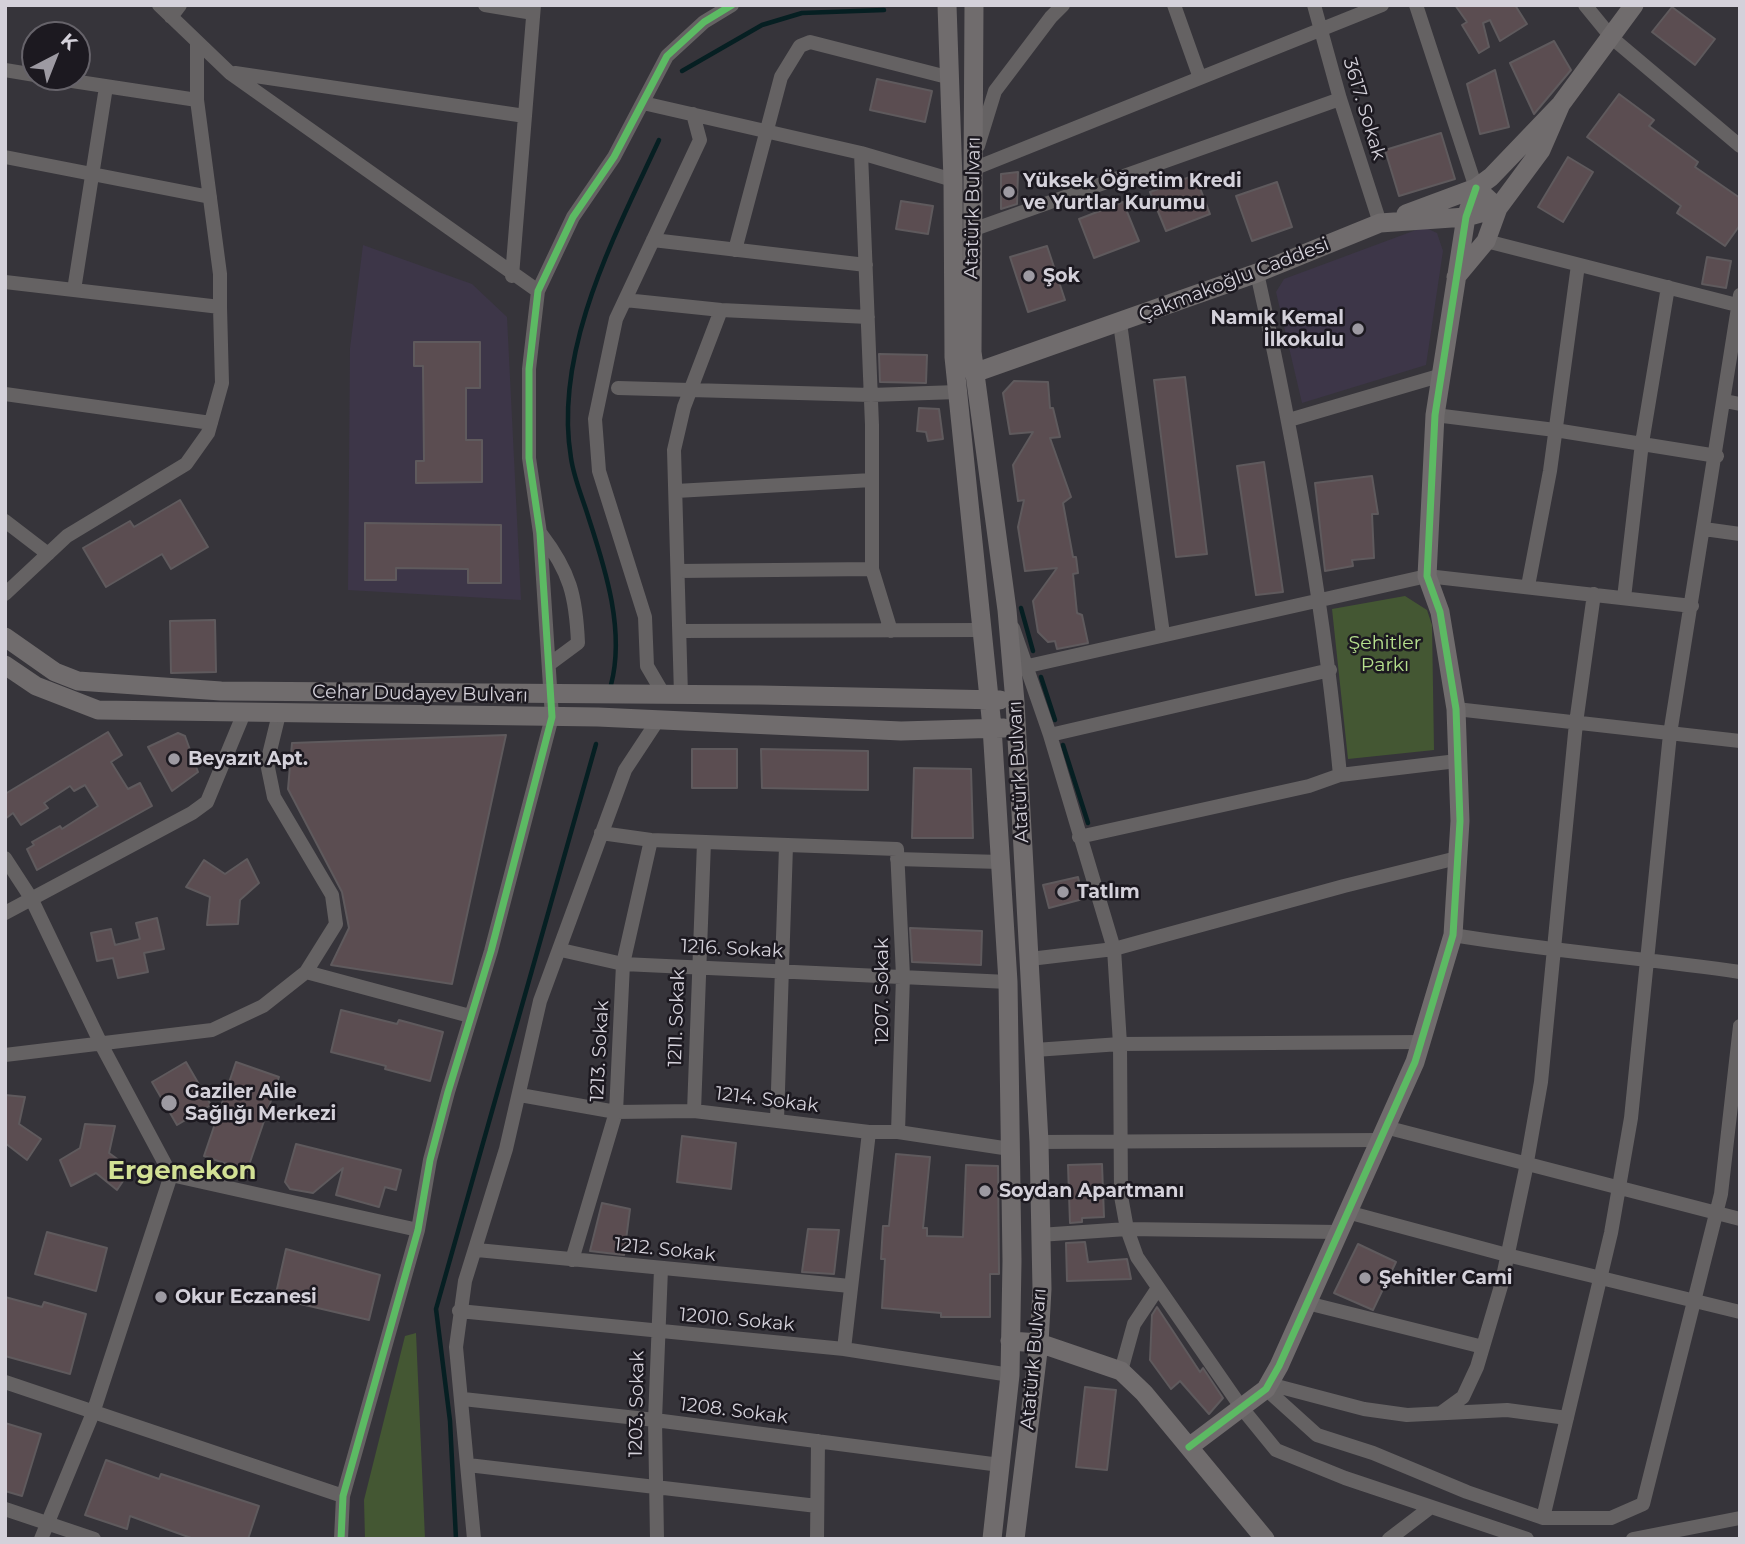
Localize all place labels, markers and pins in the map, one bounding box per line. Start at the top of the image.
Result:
place label: Yüksek Öğretim Kredi ve Yurtlar Kurumu [1023,170,1242,214]
marker: Yüksek Öğretim Kredi ve Yurtlar Kurumu [1001,184,1017,200]
place label: Şok [1043,265,1080,287]
marker: Şok [1021,268,1037,284]
place label: Namık Kemal İlkokulu [1210,307,1344,351]
marker: Namık Kemal İlkokulu [1350,321,1366,337]
place label: Beyazıt Apt. [188,748,308,770]
marker: Beyazıt Apt. [166,751,182,767]
place label: Tatlım [1077,881,1140,903]
marker: Tatlım [1055,884,1071,900]
place label: Gaziler Aile Sağlığı Merkezi [185,1081,336,1125]
marker: Gaziler Aile Sağlığı Merkezi [159,1093,179,1113]
place label: Soydan Apartmanı [999,1180,1184,1202]
marker: Soydan Apartmanı [977,1183,993,1199]
place label: Şehitler Cami [1379,1267,1513,1289]
marker: Şehitler Cami [1357,1270,1373,1286]
place label: Okur Eczanesi [175,1286,317,1308]
marker: Okur Eczanesi [153,1289,169,1305]

